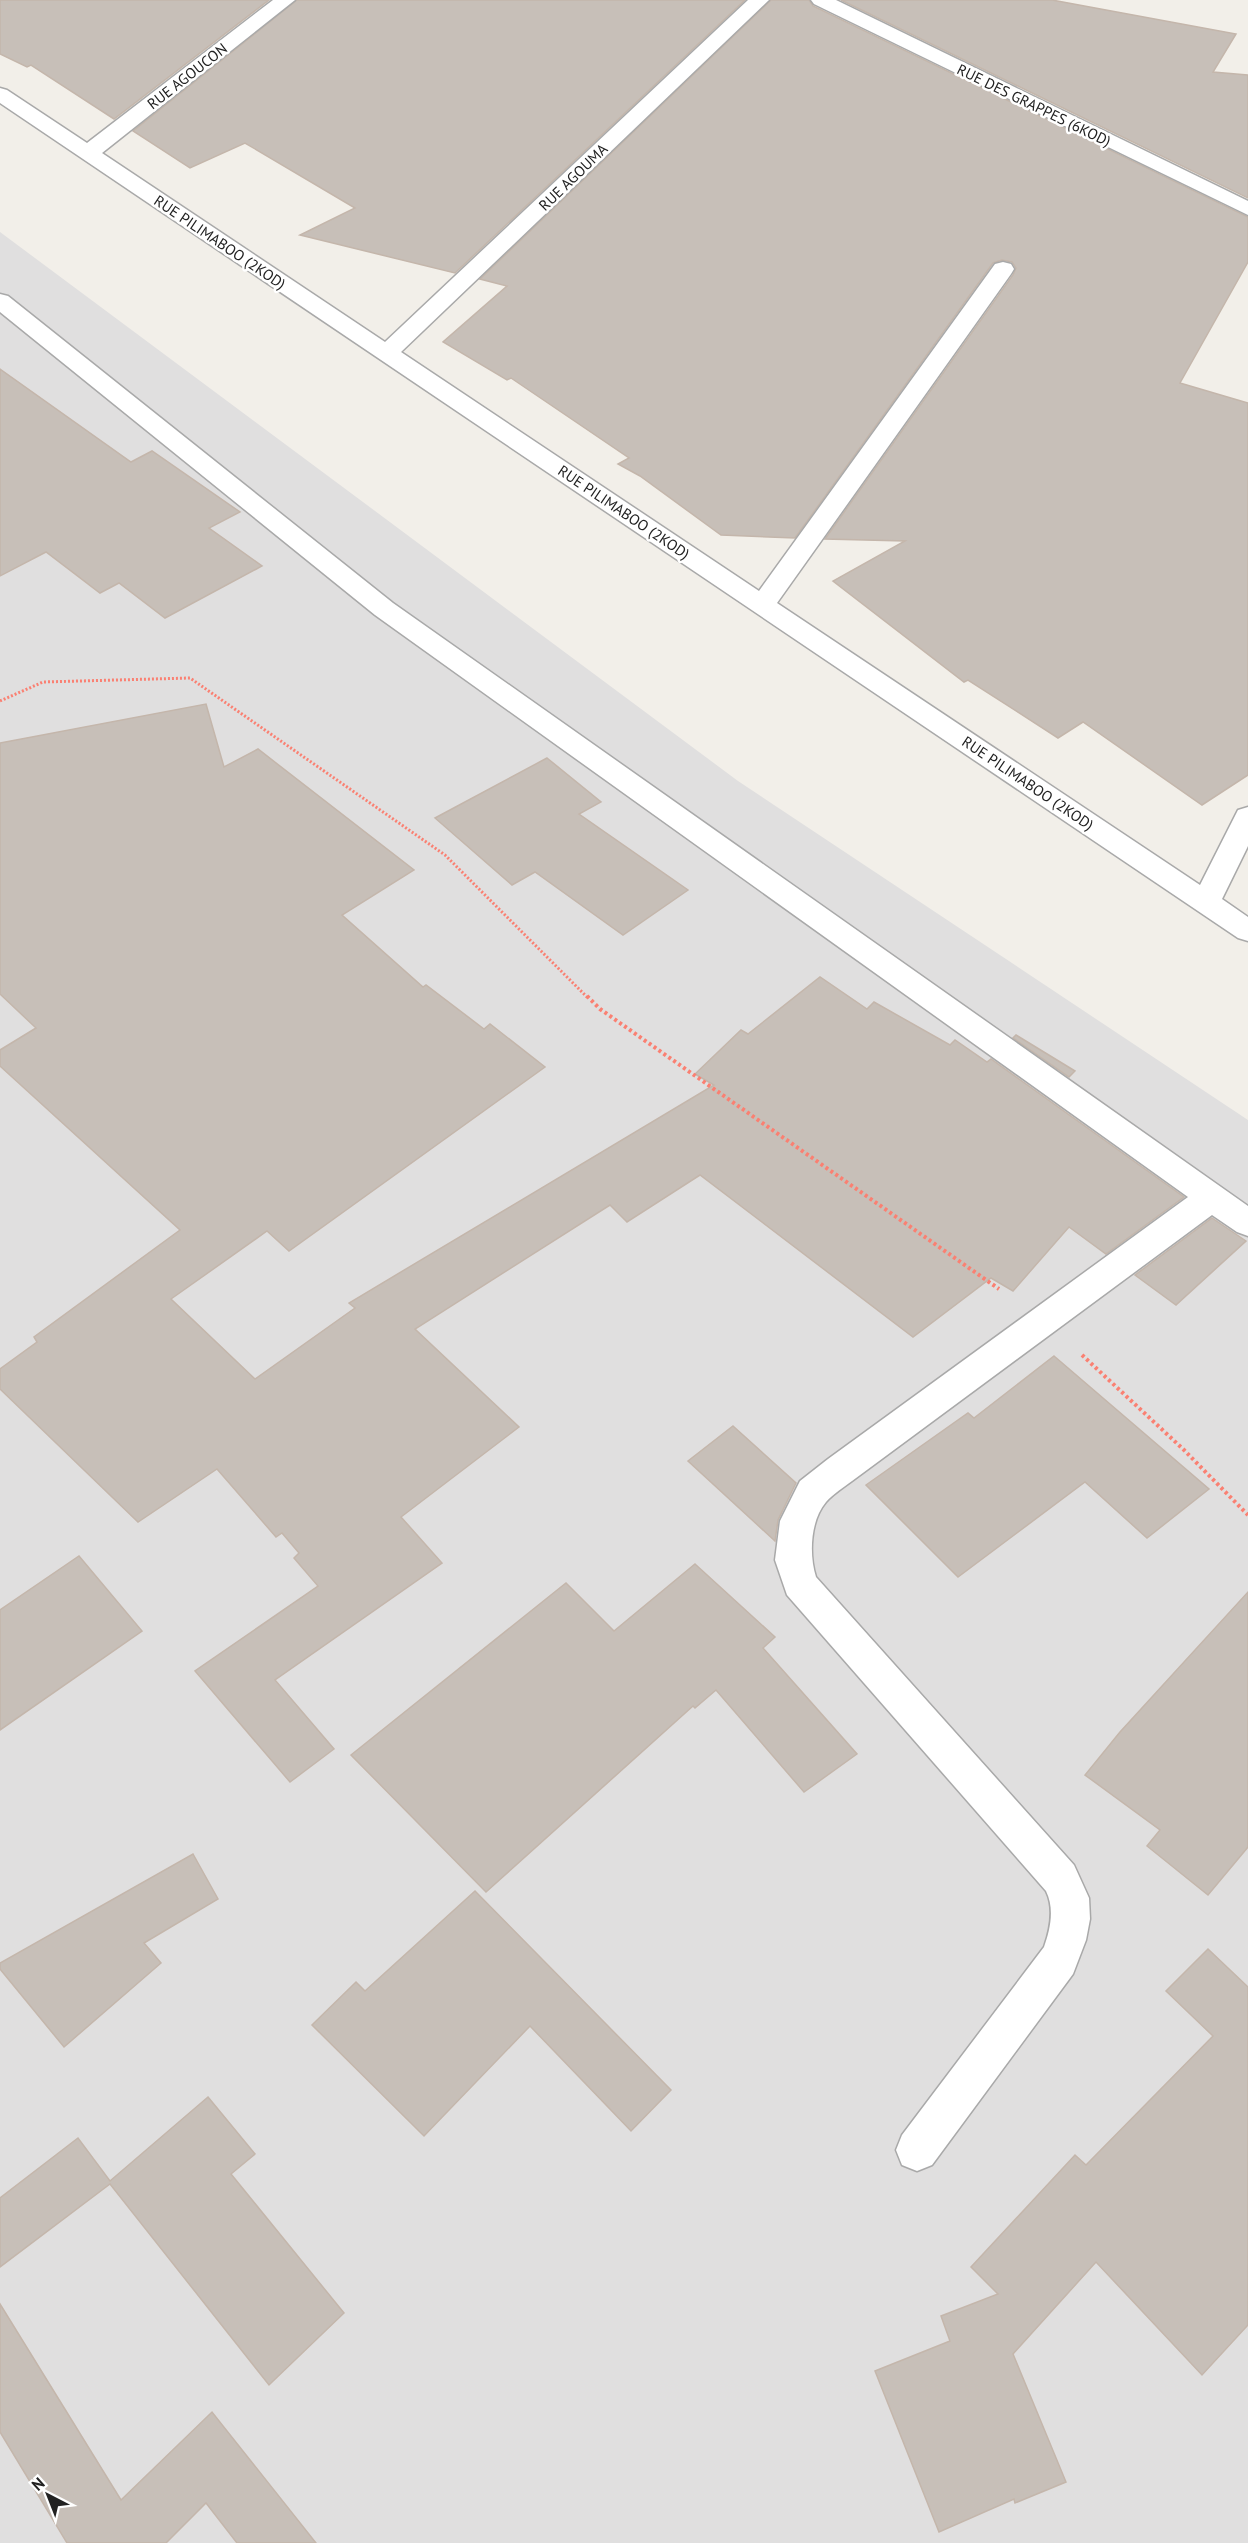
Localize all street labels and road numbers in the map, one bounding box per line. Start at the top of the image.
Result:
street label: RUE AGOUCON [143,39,231,113]
street label: RUE DES GRAPPES (6KOD) [954,59,1114,151]
street label: RUE AGOUMA [535,139,612,215]
street label: RUE PILIMABOO (2KOD) [151,191,289,293]
street label: RUE PILIMABOO (2KOD) [555,461,693,563]
street label: RUE PILIMABOO (2KOD) [959,732,1097,834]

